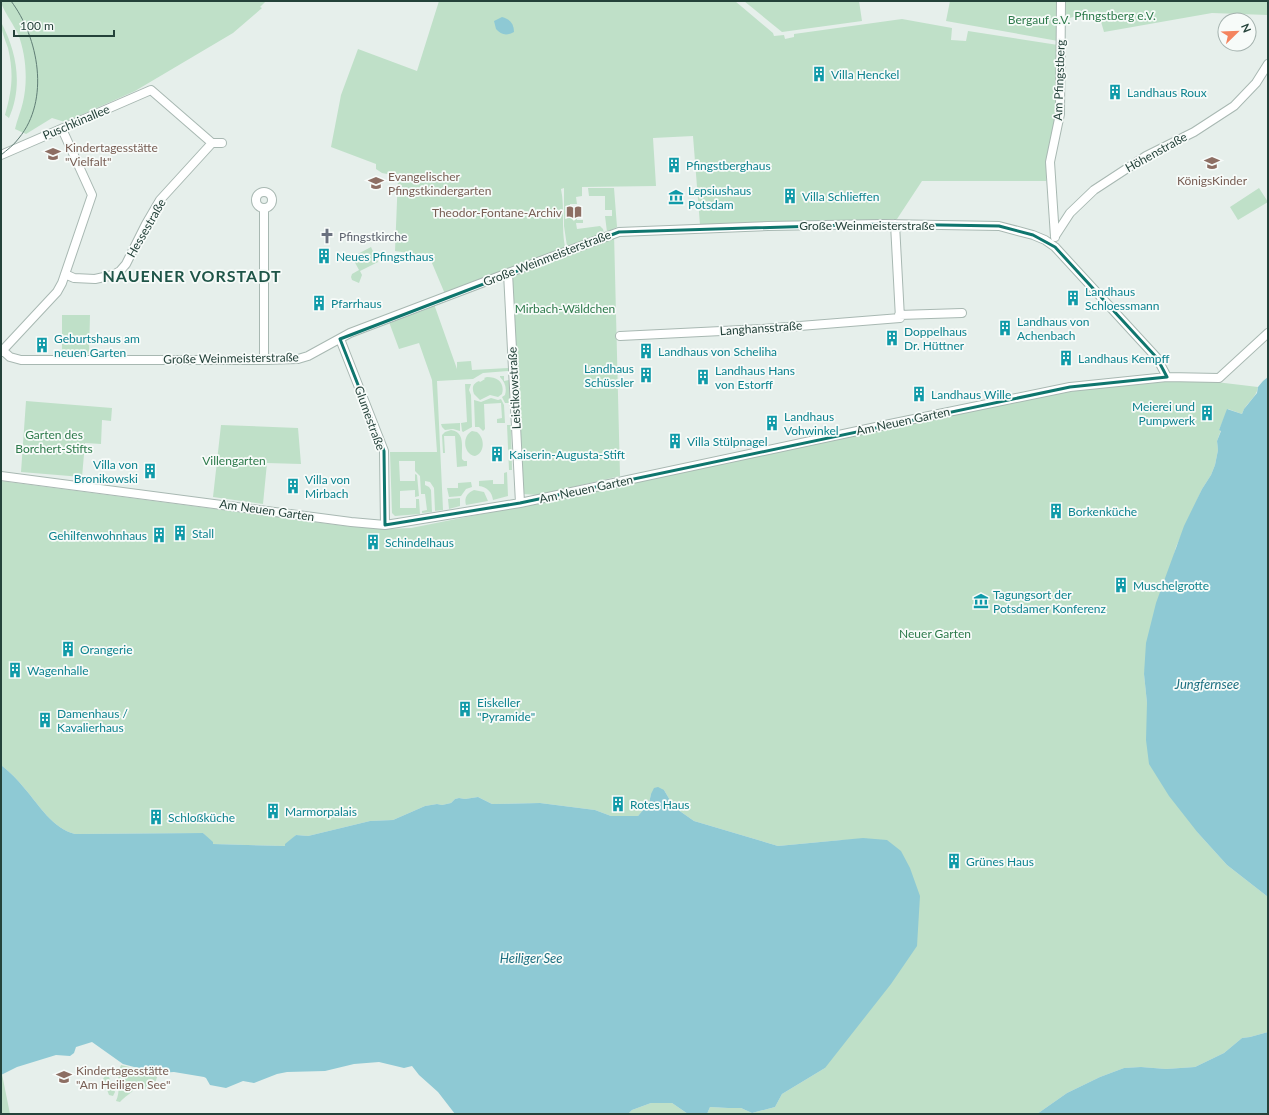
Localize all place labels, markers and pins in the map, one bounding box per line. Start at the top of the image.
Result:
building icon: Villa Henckel [810,65,828,83]
place label: Villa Henckel [831,67,899,82]
building icon: Landhaus Roux [1106,83,1124,101]
place label: Landhaus Roux [1127,85,1207,100]
place label: Kindertagesstätte "Vielfalt" [65,140,158,169]
school or university icon: Kindertagesstätte "Vielfalt" [44,145,62,163]
school or university icon: KönigsKinder [1203,154,1221,172]
building icon: Pfingstberghaus [665,156,683,174]
place label: Pfingstberghaus [686,158,771,173]
place label: Evangelischer Pfingstkindergarten [388,169,491,198]
place label: KönigsKinder [1177,173,1248,188]
school or university icon: Evangelischer Pfingstkindergarten [367,174,385,192]
place label: Lepsiushaus Potsdam [688,183,751,212]
building icon: Villa Schlieffen [781,187,799,205]
museum icon: Lepsiushaus Potsdam [667,188,685,206]
place label: Villa Schlieffen [802,189,879,204]
library icon: Theodor-Fontane-Archiv [565,203,583,221]
place label: Theodor-Fontane-Archiv [432,205,563,220]
church icon: Pfingstkirche [318,227,336,245]
place label: Pfingstkirche [339,229,407,244]
building icon: Neues Pfingsthaus [315,247,333,265]
place label: Neues Pfingsthaus [336,249,434,264]
place label: Landhaus Schloessmann [1085,284,1160,313]
building icon: Landhaus Schloessmann [1064,289,1082,307]
building icon: Pfarrhaus [310,294,328,312]
place label: Pfarrhaus [331,296,382,311]
place label: Landhaus von Achenbach [1017,314,1089,343]
building icon: Landhaus von Achenbach [996,319,1014,337]
place label: Doppelhaus Dr. Hüttner [904,324,967,353]
building icon: Doppelhaus Dr. Hüttner [883,329,901,347]
place label: Geburtshaus am neuen Garten [54,331,140,360]
building icon: Geburtshaus am neuen Garten [33,336,51,354]
building icon: Landhaus von Scheliha [637,342,655,360]
place label: Landhaus von Scheliha [658,344,777,359]
building icon: Landhaus Kempff [1057,349,1075,367]
place label: Landhaus Kempff [1078,351,1169,366]
place label: Landhaus Schüssler [584,361,635,390]
place label: Landhaus Hans von Estorff [715,363,795,392]
building icon: Landhaus Schüssler [637,366,655,384]
building icon: Landhaus Hans von Estorff [694,368,712,386]
building icon: Landhaus Wille [910,385,928,403]
place label: Landhaus Wille [931,387,1011,402]
place label: Meierei und Pumpwerk [1132,399,1196,428]
building icon: Meierei und Pumpwerk [1198,404,1216,422]
place label: Landhaus Vohwinkel [784,409,839,438]
building icon: Landhaus Vohwinkel [763,414,781,432]
building icon: Villa Stülpnagel [666,432,684,450]
place label: Villa Stülpnagel [687,434,767,449]
building icon: Kaiserin-Augusta-Stift [488,445,506,463]
place label: Kaiserin-Augusta-Stift [509,447,626,462]
place label: Villa von Bronikowski [74,457,138,486]
building icon: Villa von Bronikowski [141,462,159,480]
place label: Villa von Mirbach [305,472,350,501]
building icon: Villa von Mirbach [284,477,302,495]
building icon: Borkenküche [1047,502,1065,520]
place label: Borkenküche [1068,504,1137,519]
building icon: Stall [171,524,189,542]
building icon: Gehilfenwohnhaus [150,526,168,544]
place label: Stall [192,526,214,541]
place label: Gehilfenwohnhaus [48,528,147,543]
building icon: Schindelhaus [364,533,382,551]
place label: Schindelhaus [385,535,454,550]
building icon: Muschelgrotte [1112,576,1130,594]
place label: Muschelgrotte [1133,578,1209,593]
place label: Tagungsort der Potsdamer Konferenz [993,587,1107,616]
museum icon: Tagungsort der Potsdamer Konferenz [972,592,990,610]
building icon: Orangerie [59,640,77,658]
place label: Orangerie [80,642,132,657]
building icon: Wagenhalle [6,661,24,679]
place label: Wagenhalle [27,663,89,678]
place label: Eiskeller "Pyramide" [477,695,535,724]
building icon: Eiskeller "Pyramide" [456,700,474,718]
place label: Damenhaus / Kavalierhaus [57,706,128,735]
building icon: Damenhaus / Kavalierhaus [36,711,54,729]
building icon: Rotes Haus [609,795,627,813]
place label: Rotes Haus [630,797,690,812]
building icon: Marmorpalais [264,802,282,820]
place label: Marmorpalais [285,804,357,819]
building icon: Schloßküche [147,808,165,826]
place label: Schloßküche [168,810,235,825]
building icon: Grünes Haus [945,852,963,870]
place label: Grünes Haus [966,854,1034,869]
place label: Kindertagesstätte "Am Heiligen See" [76,1063,170,1092]
school or university icon: Kindertagesstätte "Am Heiligen See" [55,1068,73,1086]

